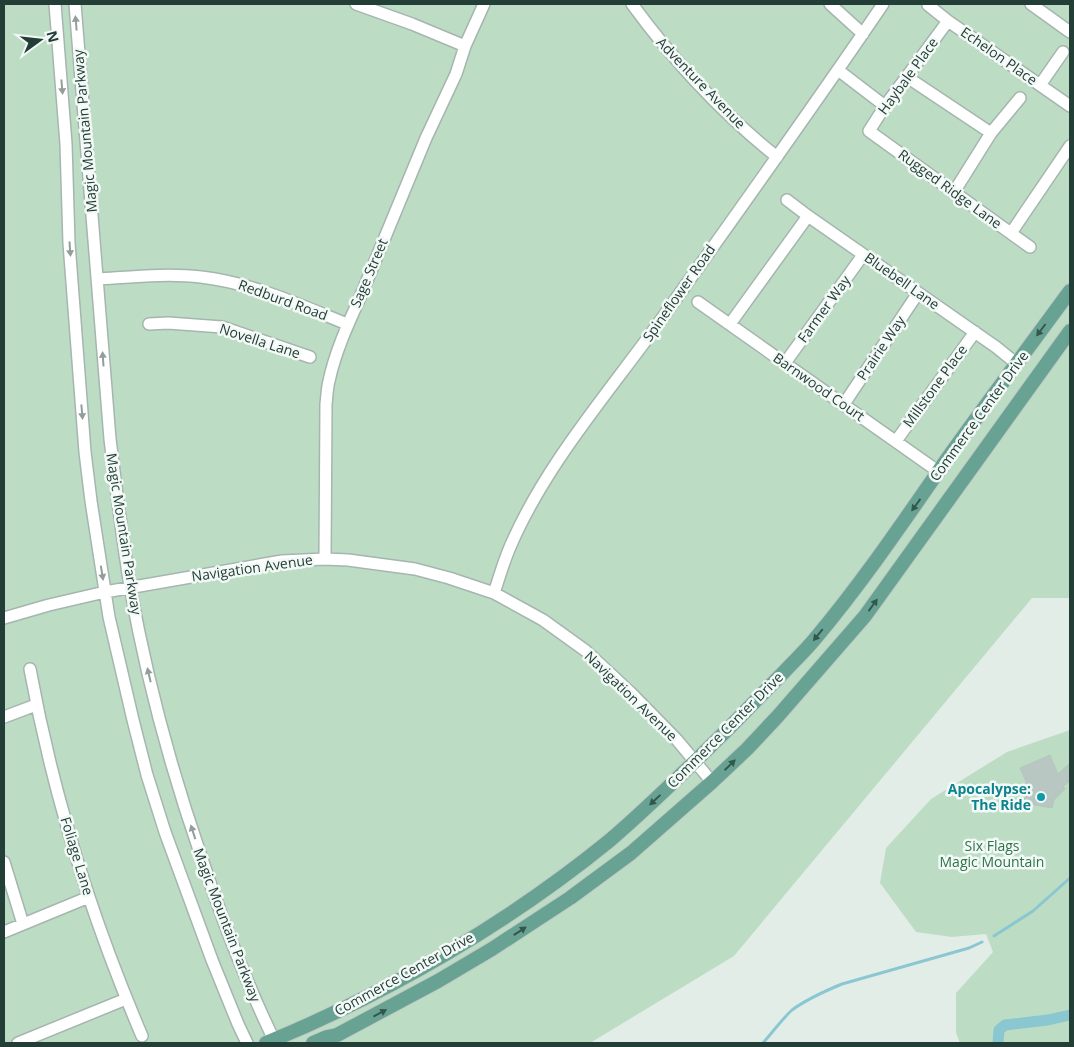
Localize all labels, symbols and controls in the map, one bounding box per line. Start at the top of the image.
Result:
one-way arrow [72,14,80,30]
north arrow [15,15,65,65]
street label: Echelon Place [957,22,1041,89]
text: N [42,29,64,44]
street label: Adventure Avenue [653,33,750,133]
street label: Haybale Place [873,33,942,118]
street label: Magic Mountain Parkway [68,48,101,213]
one-way arrow [58,80,66,96]
street label: Rugged Ridge Lane [895,145,1006,233]
street label: Sage Street [345,235,392,310]
street label: Spineflower Road [638,240,719,345]
one-way arrow [66,242,74,258]
street label: Bluebell Lane [861,248,944,314]
street label: Farmer Way [793,271,855,346]
street label: Redburd Road [236,275,330,324]
street label: Prairie Way [852,311,910,384]
street label: Novella Lane [217,319,303,363]
one-way arrow [1036,323,1046,337]
street label: Millstone Place [898,341,971,431]
street label: Commerce Center Drive [925,347,1032,485]
street label: Barnwood Court [770,348,869,425]
one-way arrow [99,351,107,367]
one-way arrow [78,404,86,420]
street label: Magic Mountain Parkway [102,452,147,617]
one-way arrow [911,498,921,512]
street label: Navigation Avenue [190,550,314,585]
one-way arrow [99,565,107,581]
one-way arrow [868,598,878,612]
one-way arrow [813,629,824,641]
street label: Navigation Avenue [581,646,682,745]
street label: Commerce Center Drive [663,667,787,792]
one-way arrow [145,668,153,683]
one-way arrow [723,759,735,771]
place label: Apocalypse: The Ride [948,779,1031,814]
marker: Apocalypse: The Ride [1035,791,1047,803]
one-way arrow [649,794,661,806]
street label: Foliage Lane [57,814,98,898]
one-way arrow [188,824,196,839]
park label: Six Flags Magic Mountain [940,836,1044,871]
street label: Magic Mountain Parkway [189,845,266,1005]
one-way arrow [513,926,527,935]
street label: Commerce Center Drive [331,927,477,1020]
one-way arrow [373,1009,387,1017]

